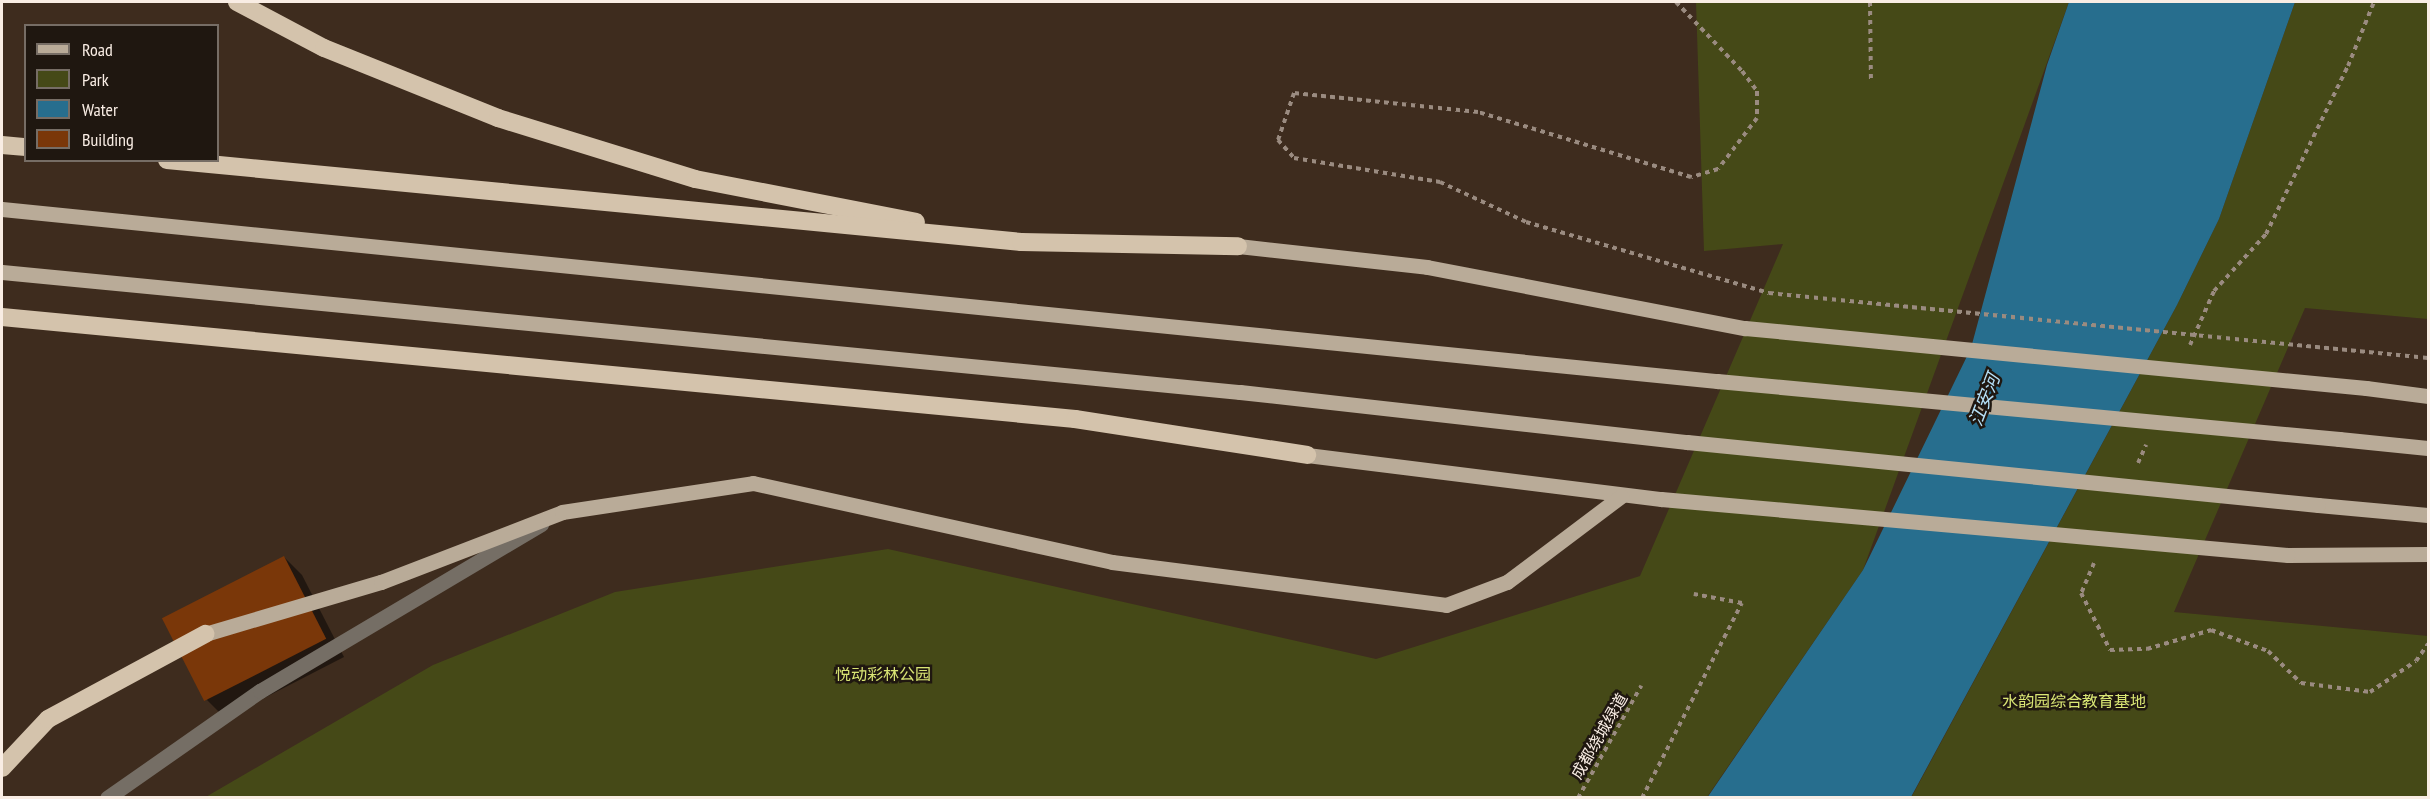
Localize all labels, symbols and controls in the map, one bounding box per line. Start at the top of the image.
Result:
legend [24,24,219,162]
text: Road [82,38,113,61]
text: Park [82,68,109,91]
text: Water [82,98,118,121]
text: Building [82,128,134,151]
water label: 江安河 [1965,371,2005,429]
park label: 悦动彩林公园 [835,664,931,684]
street label: 成都绕城绿道 [1567,690,1631,782]
park label: 水韵园综合教育基地 [2002,691,2146,711]

